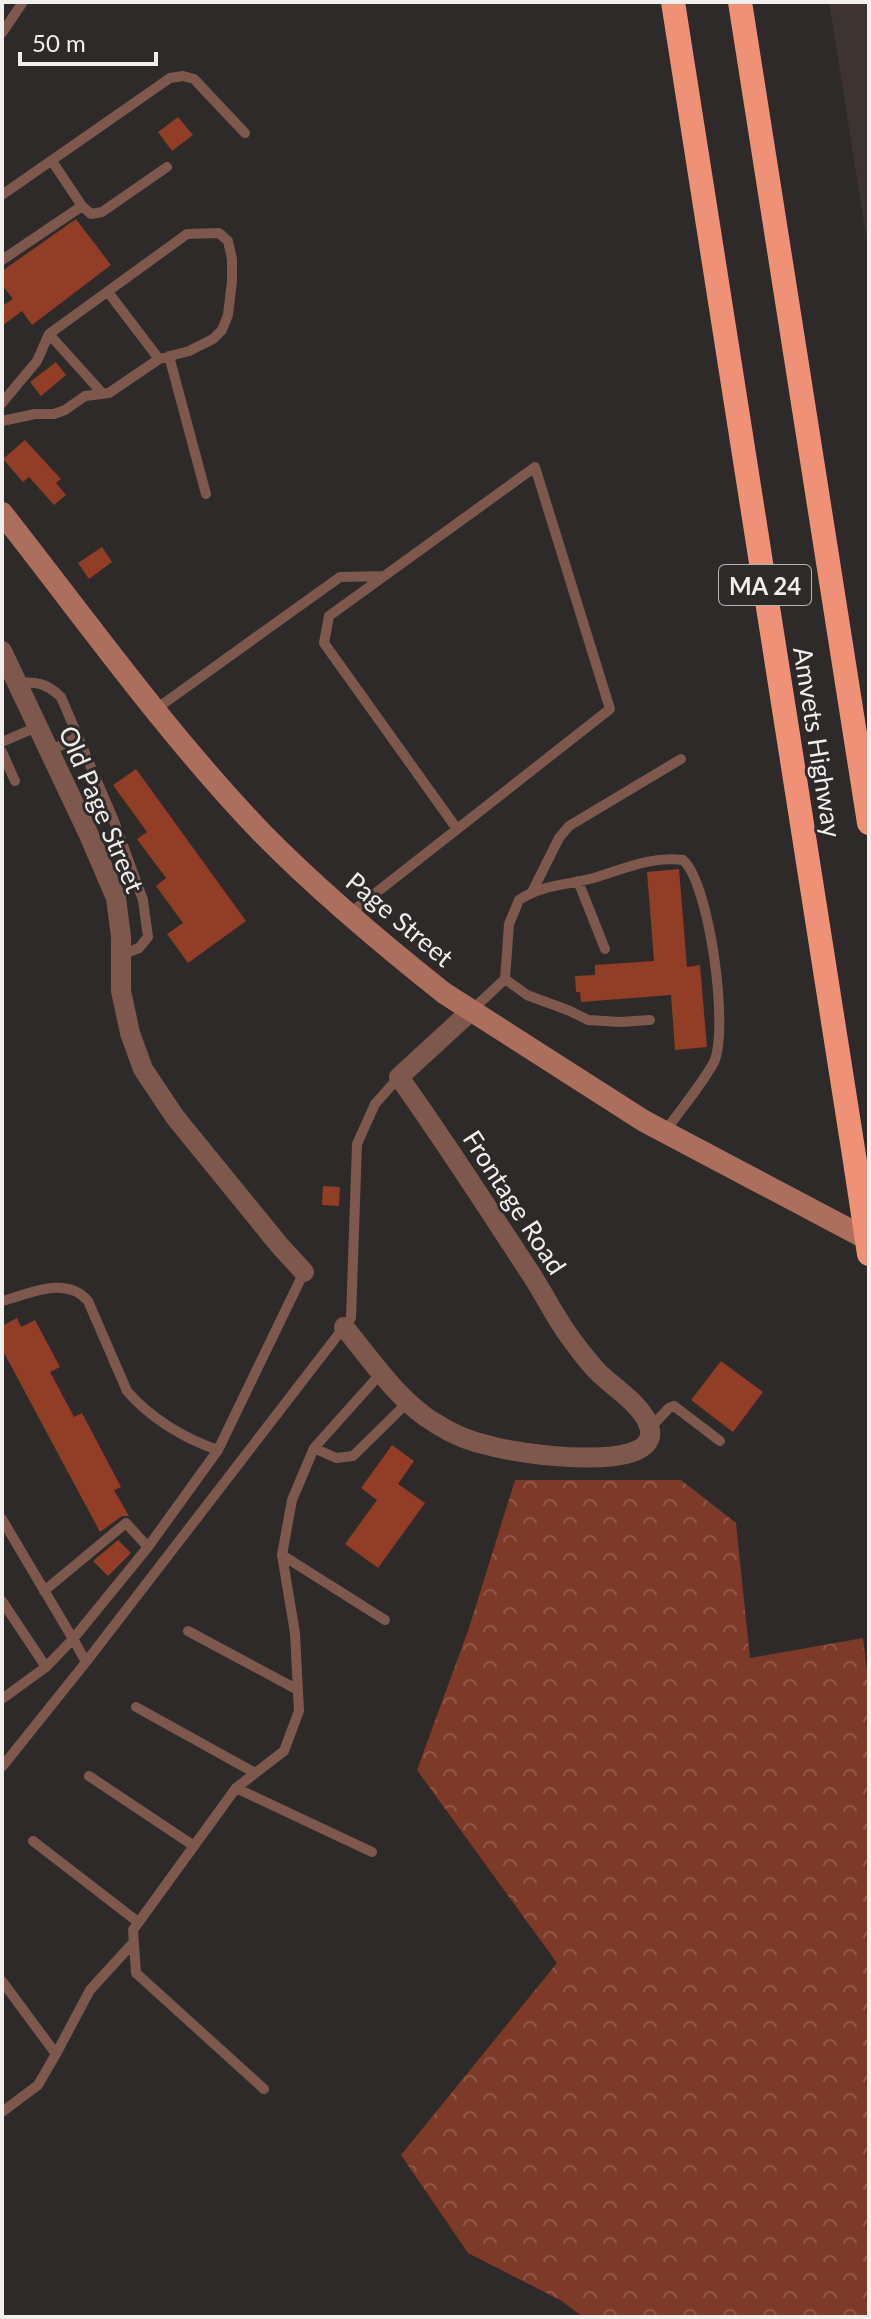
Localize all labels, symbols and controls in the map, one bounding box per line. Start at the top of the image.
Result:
scale bar [20,16,156,66]
text: 50 m [32,28,86,57]
road number: MA 24 [719,565,811,605]
street label: Amvets Highway [787,644,849,840]
street label: Old Page Street [52,721,152,898]
street label: Page Street [340,865,461,974]
street label: Frontage Road [457,1124,573,1280]

